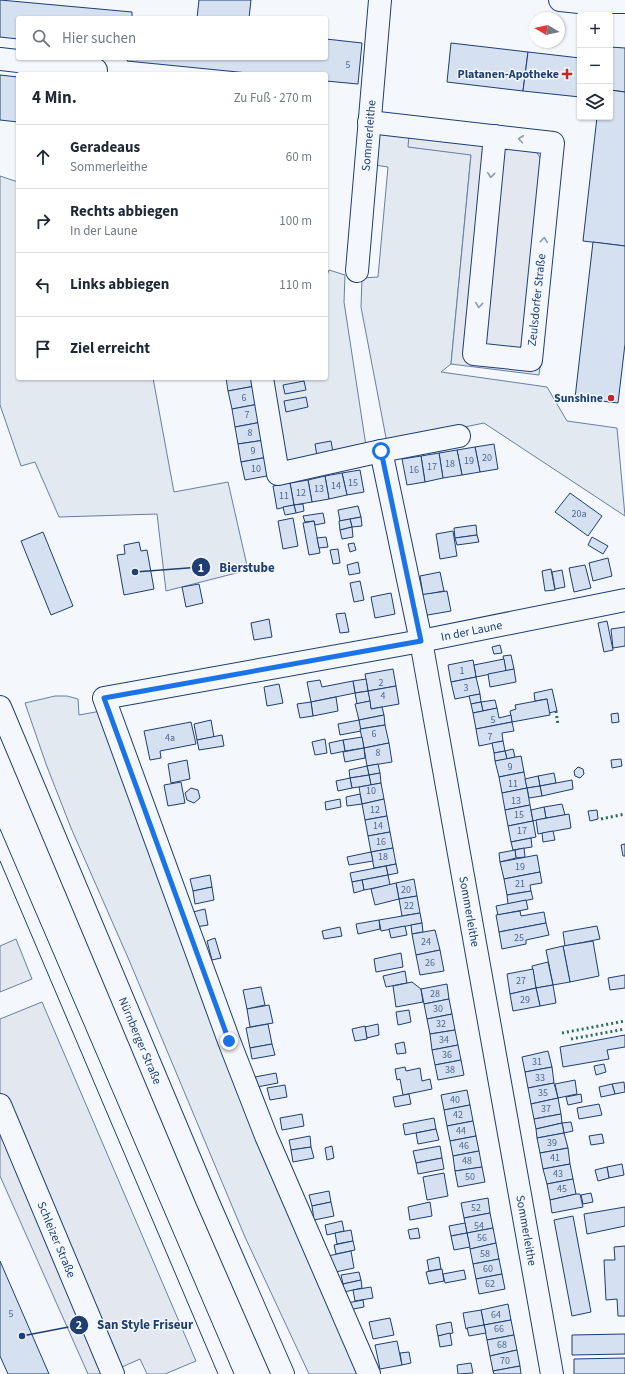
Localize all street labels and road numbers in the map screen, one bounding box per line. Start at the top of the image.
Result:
street label: Sommerleithe [357,99,380,172]
street label: Zeulsdorfer Straße [524,253,550,347]
street label: In der Laune [439,616,504,645]
street label: Sommerleithe [455,875,484,948]
street label: Nürnberger Straße [114,995,166,1087]
street label: Sommerleithe [512,1194,541,1267]
street label: Schleizer Straße [33,1199,80,1280]

